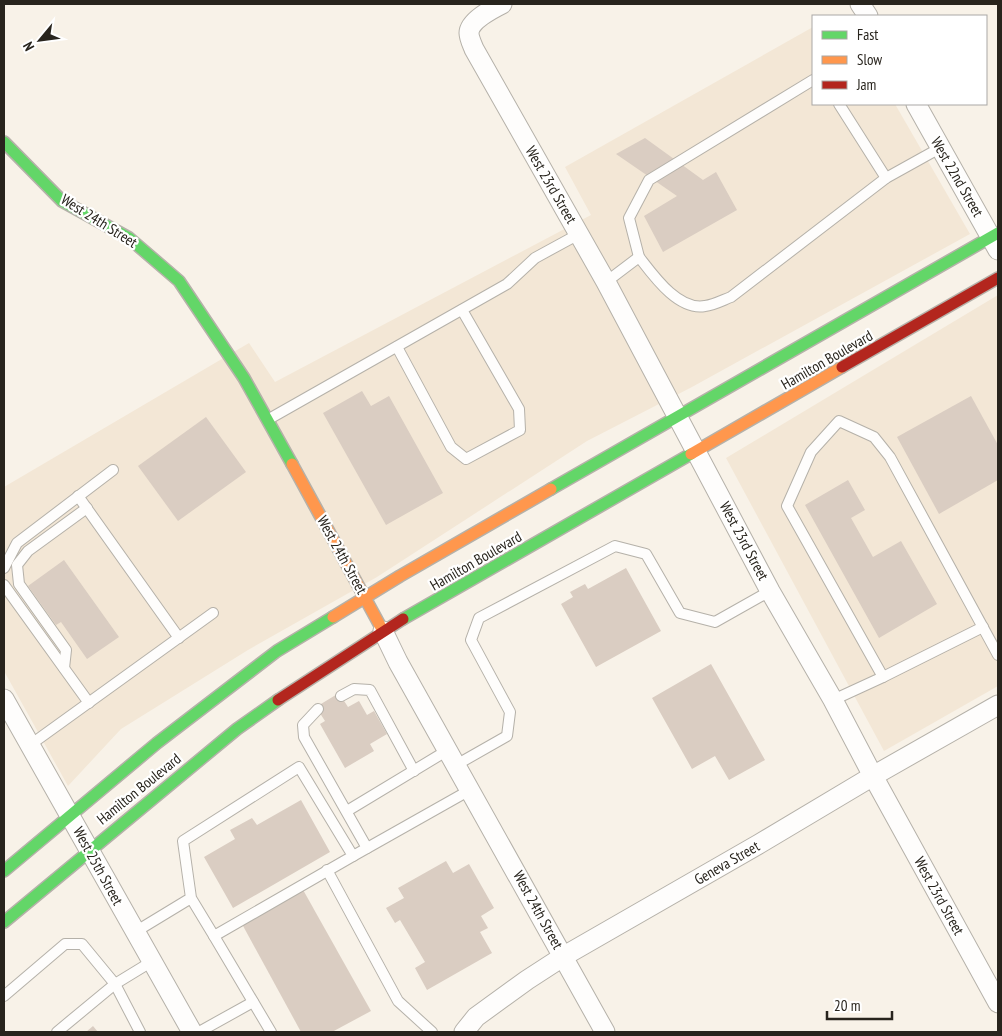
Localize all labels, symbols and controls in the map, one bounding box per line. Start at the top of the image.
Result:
north arrow [15,15,65,65]
legend [812,15,987,105]
text: Fast [857,25,878,44]
text: N [19,39,38,54]
text: Slow [857,50,882,69]
text: Jam [856,75,876,94]
street label: West 22nd Street [927,133,988,220]
street label: West 23rd Street [522,143,581,227]
street label: West 24th Street [58,190,141,252]
street label: Hamilton Boulevard [778,326,876,393]
street label: West 23rd Street [716,498,773,583]
street label: West 24th Street [313,512,372,597]
street label: Hamilton Boulevard [427,527,525,594]
street label: Hamilton Boulevard [93,749,185,828]
street label: West 25th Street [69,823,128,908]
street label: Geneva Street [691,836,763,889]
street label: West 23rd Street [910,853,969,938]
street label: West 24th Street [509,867,568,952]
scale bar [827,988,892,1020]
text: 20 m [834,996,860,1015]

